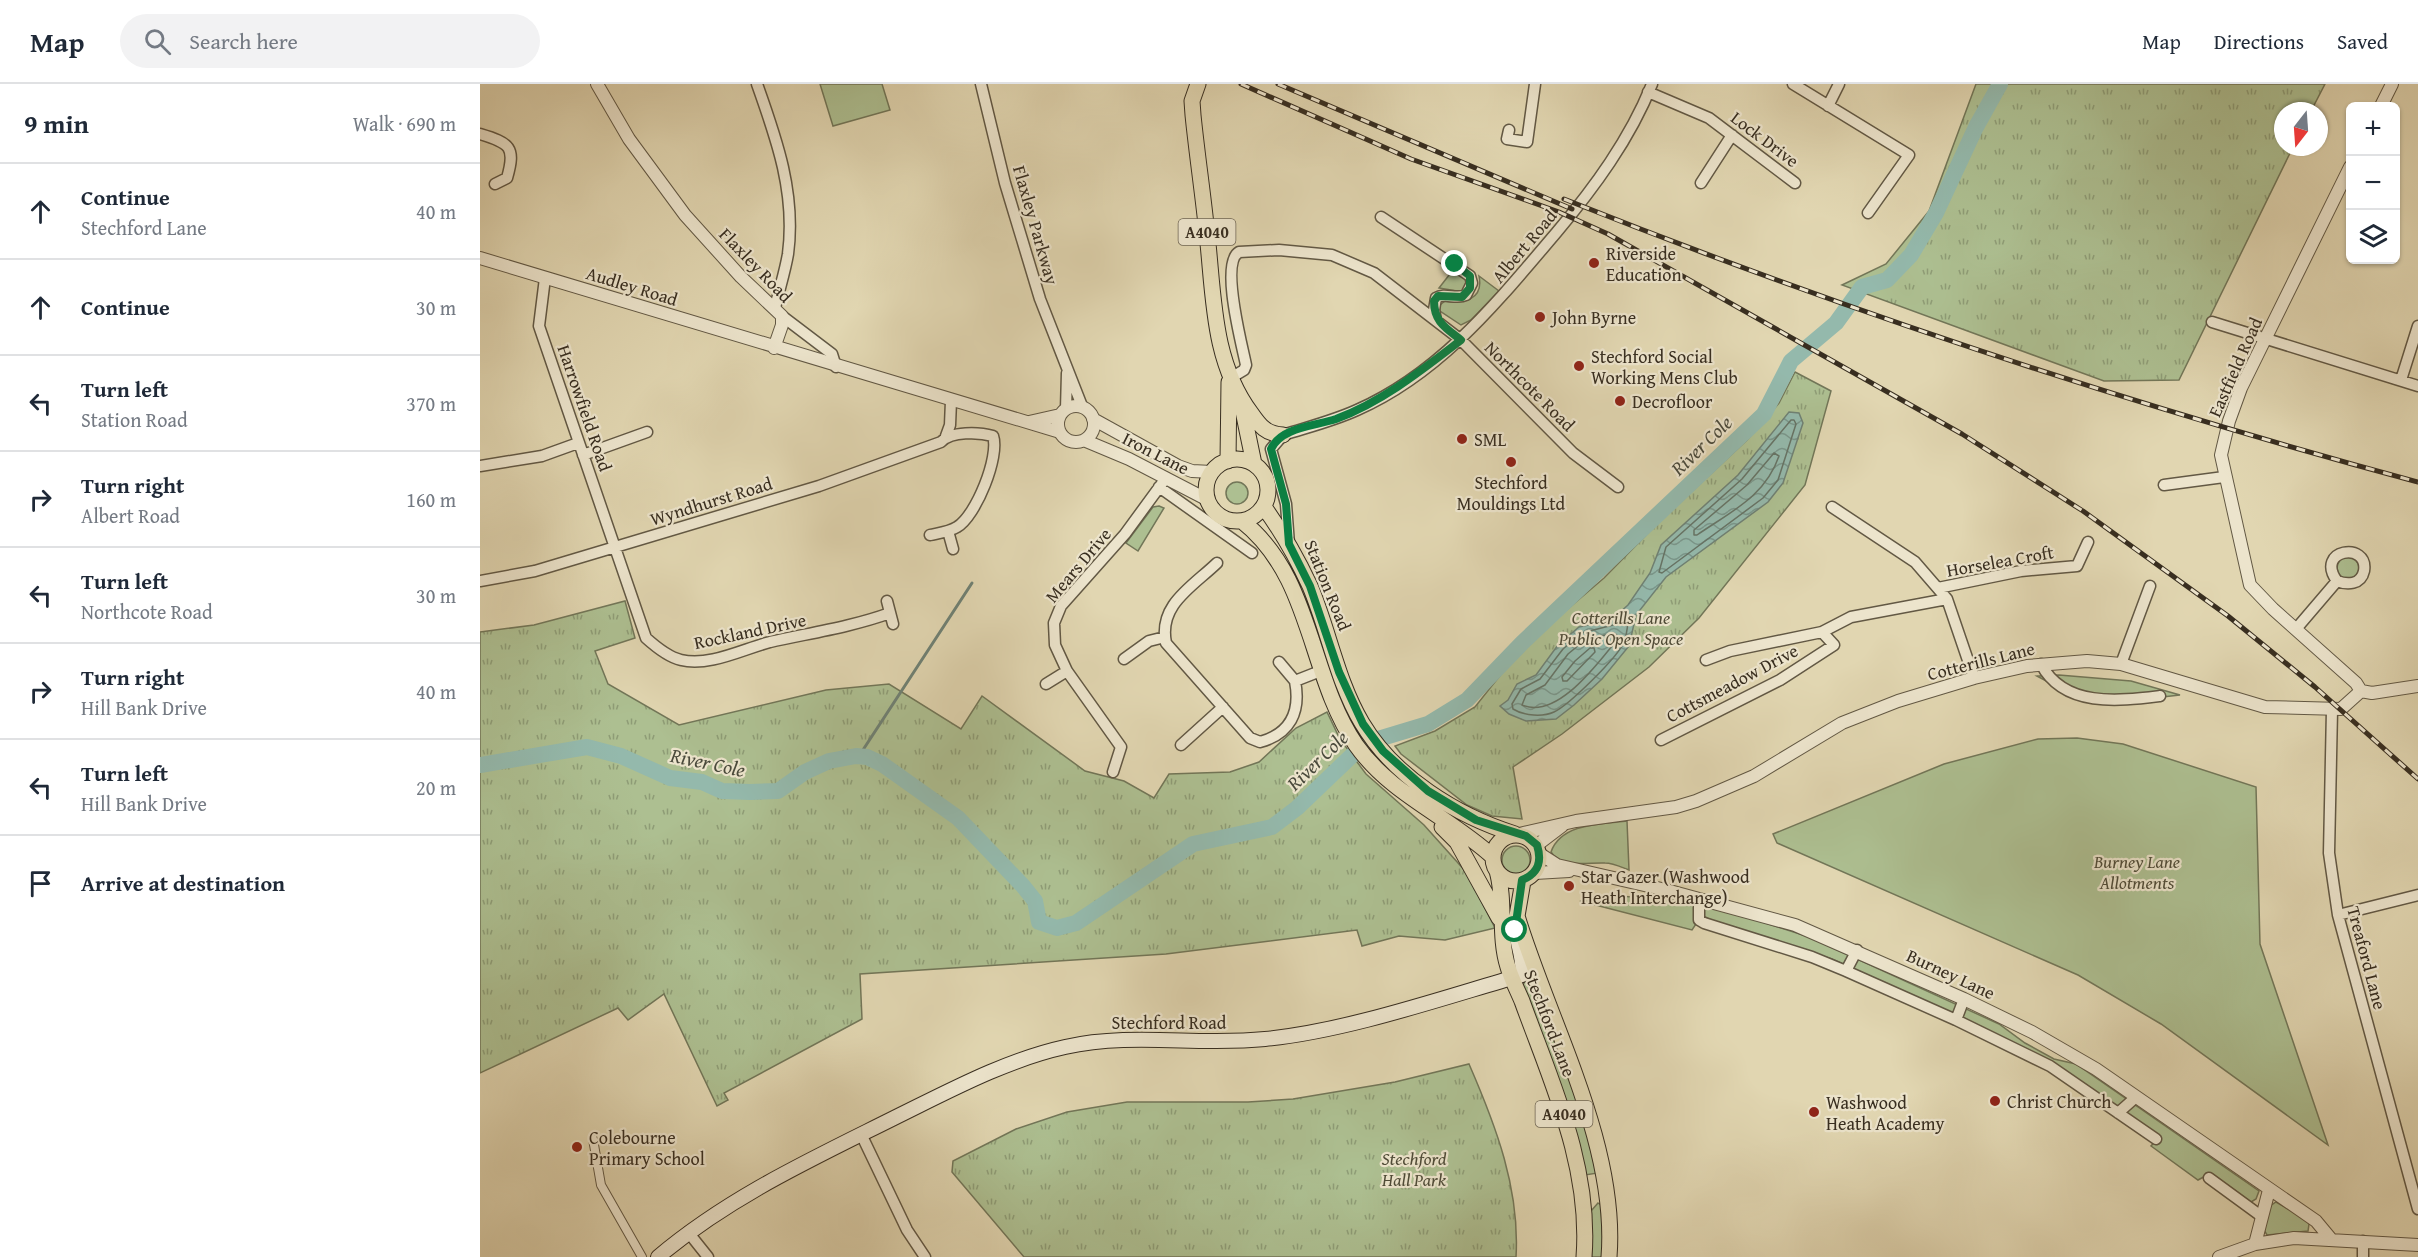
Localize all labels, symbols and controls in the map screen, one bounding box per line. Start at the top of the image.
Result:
search box [120,14,540,68]
text: Map [30,21,84,62]
icon: search [141,25,174,58]
text: Search here [189,25,298,57]
text: Map [2142,26,2181,57]
text: Directions [2214,26,2304,57]
text: Saved [2337,26,2388,57]
north arrow [2274,102,2328,156]
map controls [2346,102,2400,264]
button: + [2346,102,2400,156]
text: 9 min [24,104,89,143]
street label: Lock Drive [1725,104,1805,174]
text: Walk · 690 m [353,109,456,138]
button: − [2346,156,2400,210]
street label: Flaxley Parkway [1006,162,1066,288]
text: Continue [81,181,170,213]
icon: ahead [24,195,57,228]
text: 40 m [416,197,456,226]
street label: Albert Road [1485,203,1563,289]
button: layers [2346,210,2400,264]
text: Stechford Lane [81,213,207,242]
road number: A4040 [1178,219,1236,245]
street label: Flaxley Road [713,221,799,309]
place label: Riverside Education [1606,240,1682,288]
route end [1441,250,1467,276]
marker: Riverside Education [1587,256,1601,270]
street label: Audley Road [583,259,681,313]
icon: ahead [24,291,57,324]
text: Continue [81,291,170,323]
text: 30 m [416,293,456,322]
place label: John Byrne [1550,304,1636,331]
marker: John Byrne [1533,310,1547,324]
street label: Eastfield Road [2201,312,2269,421]
street label: Northcote Road [1479,335,1582,438]
street label: Harrowfield Road [551,341,619,475]
place label: Stechford Social Working Mens Club [1591,343,1738,391]
marker: Stechford Social Working Mens Club [1572,359,1586,373]
text: Turn left [81,373,168,405]
icon: left [24,387,57,420]
place label: Decrofloor [1632,388,1713,415]
text: 370 m [406,389,456,418]
marker: Decrofloor [1613,394,1627,408]
text: Station Road [81,405,188,434]
water label: River Cole [1663,408,1738,482]
street label: Iron Lane [1118,425,1194,481]
place label: SML [1474,426,1507,453]
marker: SML [1455,432,1469,446]
marker: Stechford Mouldings Ltd [1504,455,1518,469]
text: Turn right [81,469,184,501]
place label: Stechford Mouldings Ltd [1457,469,1566,517]
street label: Wyndhurst Road [647,470,776,532]
icon: right [24,483,57,516]
text: 160 m [406,485,456,514]
text: Albert Road [81,501,180,530]
street label: Mears Drive [1039,522,1117,608]
street label: Station Road [1298,535,1359,635]
street label: Horselea Croft [1944,538,2056,584]
text: Turn left [81,565,168,597]
icon: left [24,579,57,612]
text: 30 m [416,581,456,610]
text: Northcote Road [81,597,213,626]
park label: Cotterills Lane Public Open Space [1558,604,1683,652]
street label: Rockland Drive [691,606,809,656]
street label: Cotterills Lane [1925,635,2037,687]
street label: Cottsmeadow Drive [1661,637,1803,729]
text: Turn right [81,661,184,693]
icon: right [24,675,57,708]
text: 40 m [416,677,456,706]
text: Hill Bank Drive [81,693,207,722]
water label: River Cole [1279,723,1354,797]
water label: River Cole [667,740,748,784]
text: Turn left [81,757,168,789]
icon: left [24,771,57,804]
text: 20 m [416,773,456,802]
text: Hill Bank Drive [81,789,207,818]
park label: Burney Lane Allotments [2093,848,2180,896]
place label: Star Gazer (Washwood Heath Interchange) [1581,863,1750,911]
icon: arrive [24,867,57,900]
text: Arrive at destination [81,867,285,899]
marker: Star Gazer (Washwood Heath Interchange) [1562,879,1576,893]
street label: Treaford Lane [2340,903,2394,1013]
route start [1501,916,1527,942]
street label: Burney Lane [1902,942,2000,1006]
street label: Stechford Lane [1517,965,1583,1081]
street label: Stechford Road [1112,1009,1227,1036]
place label: Christ Church [2007,1088,2111,1115]
place label: Washwood Heath Academy [1826,1089,1944,1137]
marker: Christ Church [1988,1094,2002,1108]
road number: A4040 [1536,1101,1592,1127]
marker: Washwood Heath Academy [1807,1105,1821,1119]
place label: Colebourne Primary School [589,1124,705,1172]
marker: Colebourne Primary School [570,1140,584,1154]
park label: Stechford Hall Park [1381,1145,1447,1193]

